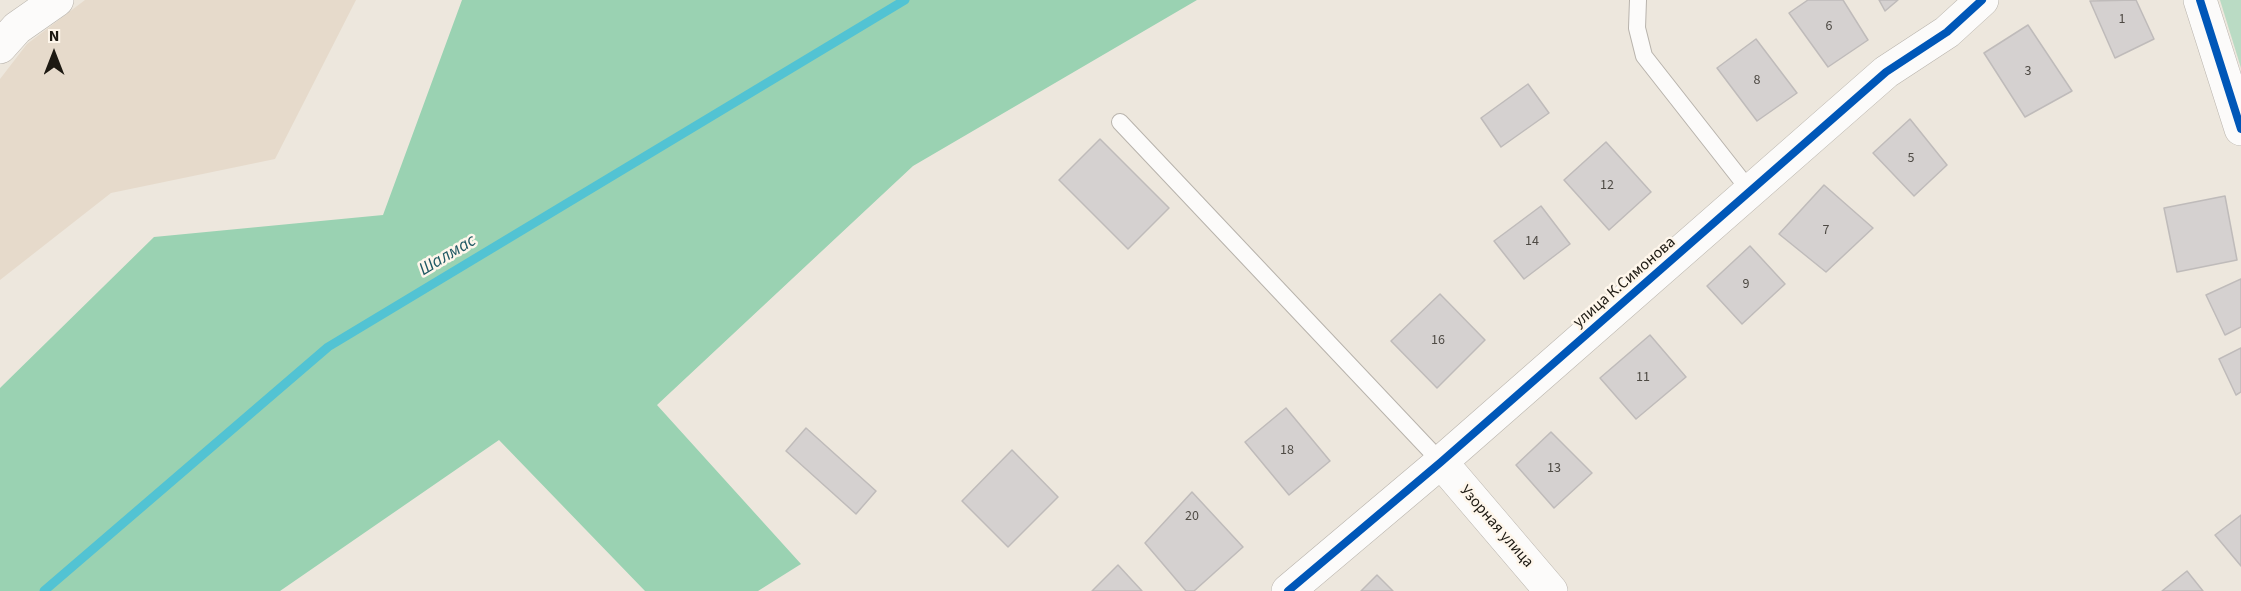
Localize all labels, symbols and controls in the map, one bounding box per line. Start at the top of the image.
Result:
house number: 1 [2119,12,2125,28]
house number: 6 [1826,19,1832,35]
north arrow [24,24,84,84]
text: N [49,25,59,47]
house number: 3 [2025,64,2031,80]
house number: 8 [1754,73,1760,89]
house number: 5 [1908,151,1914,167]
house number: 12 [1600,178,1614,194]
house number: 7 [1823,223,1829,239]
water label: Шалмас [416,231,480,281]
street label: улица К.Симонова [1570,233,1680,333]
house number: 14 [1525,234,1539,250]
house number: 9 [1743,277,1749,293]
house number: 16 [1431,333,1445,349]
house number: 11 [1636,370,1650,386]
house number: 18 [1280,443,1294,459]
house number: 13 [1547,461,1561,477]
street label: Узорная улица [1455,482,1537,572]
house number: 20 [1185,509,1199,525]

